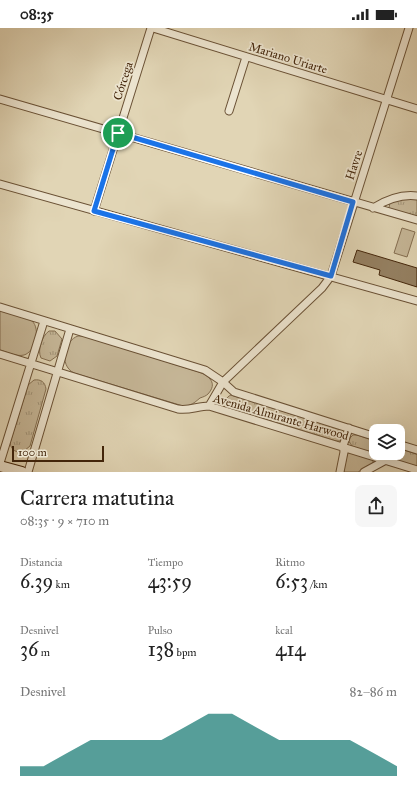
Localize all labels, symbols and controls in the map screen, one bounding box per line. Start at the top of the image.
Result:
text: 08:35 [20,5,53,23]
street label: Mariano Uriarte [247,39,329,77]
street label: Córcega [110,59,137,102]
pin [101,116,135,150]
icon: arrive [107,122,129,144]
street label: Havre [343,148,365,182]
street label: Avenida Almirante Harwood [211,391,350,443]
map controls [369,424,405,460]
button: layers [369,424,405,460]
scale bar [12,444,104,463]
text: 100 m [18,446,47,459]
text: Carrera matutina [20,484,174,511]
button: share [355,485,397,527]
text: 08:35 · 9 × 710 m [20,513,109,529]
text: Distancia [20,556,63,569]
text: Tiempo [148,556,183,569]
text: Ritmo [275,556,305,569]
text: 6.39 [20,569,53,593]
text: 43:59 [148,569,192,593]
text: 6:53 [275,569,308,593]
text: km [53,578,70,591]
text: /km [308,578,328,591]
text: Desnivel [20,624,59,637]
text: Pulso [148,624,172,637]
text: kcal [275,624,293,637]
text: 36 [20,637,38,661]
text: 138 [148,637,174,661]
text: 414 [275,637,306,661]
text: m [38,646,50,659]
text: bpm [174,646,197,659]
text: Desnivel [20,684,66,700]
text: 82–86 m [350,684,397,700]

